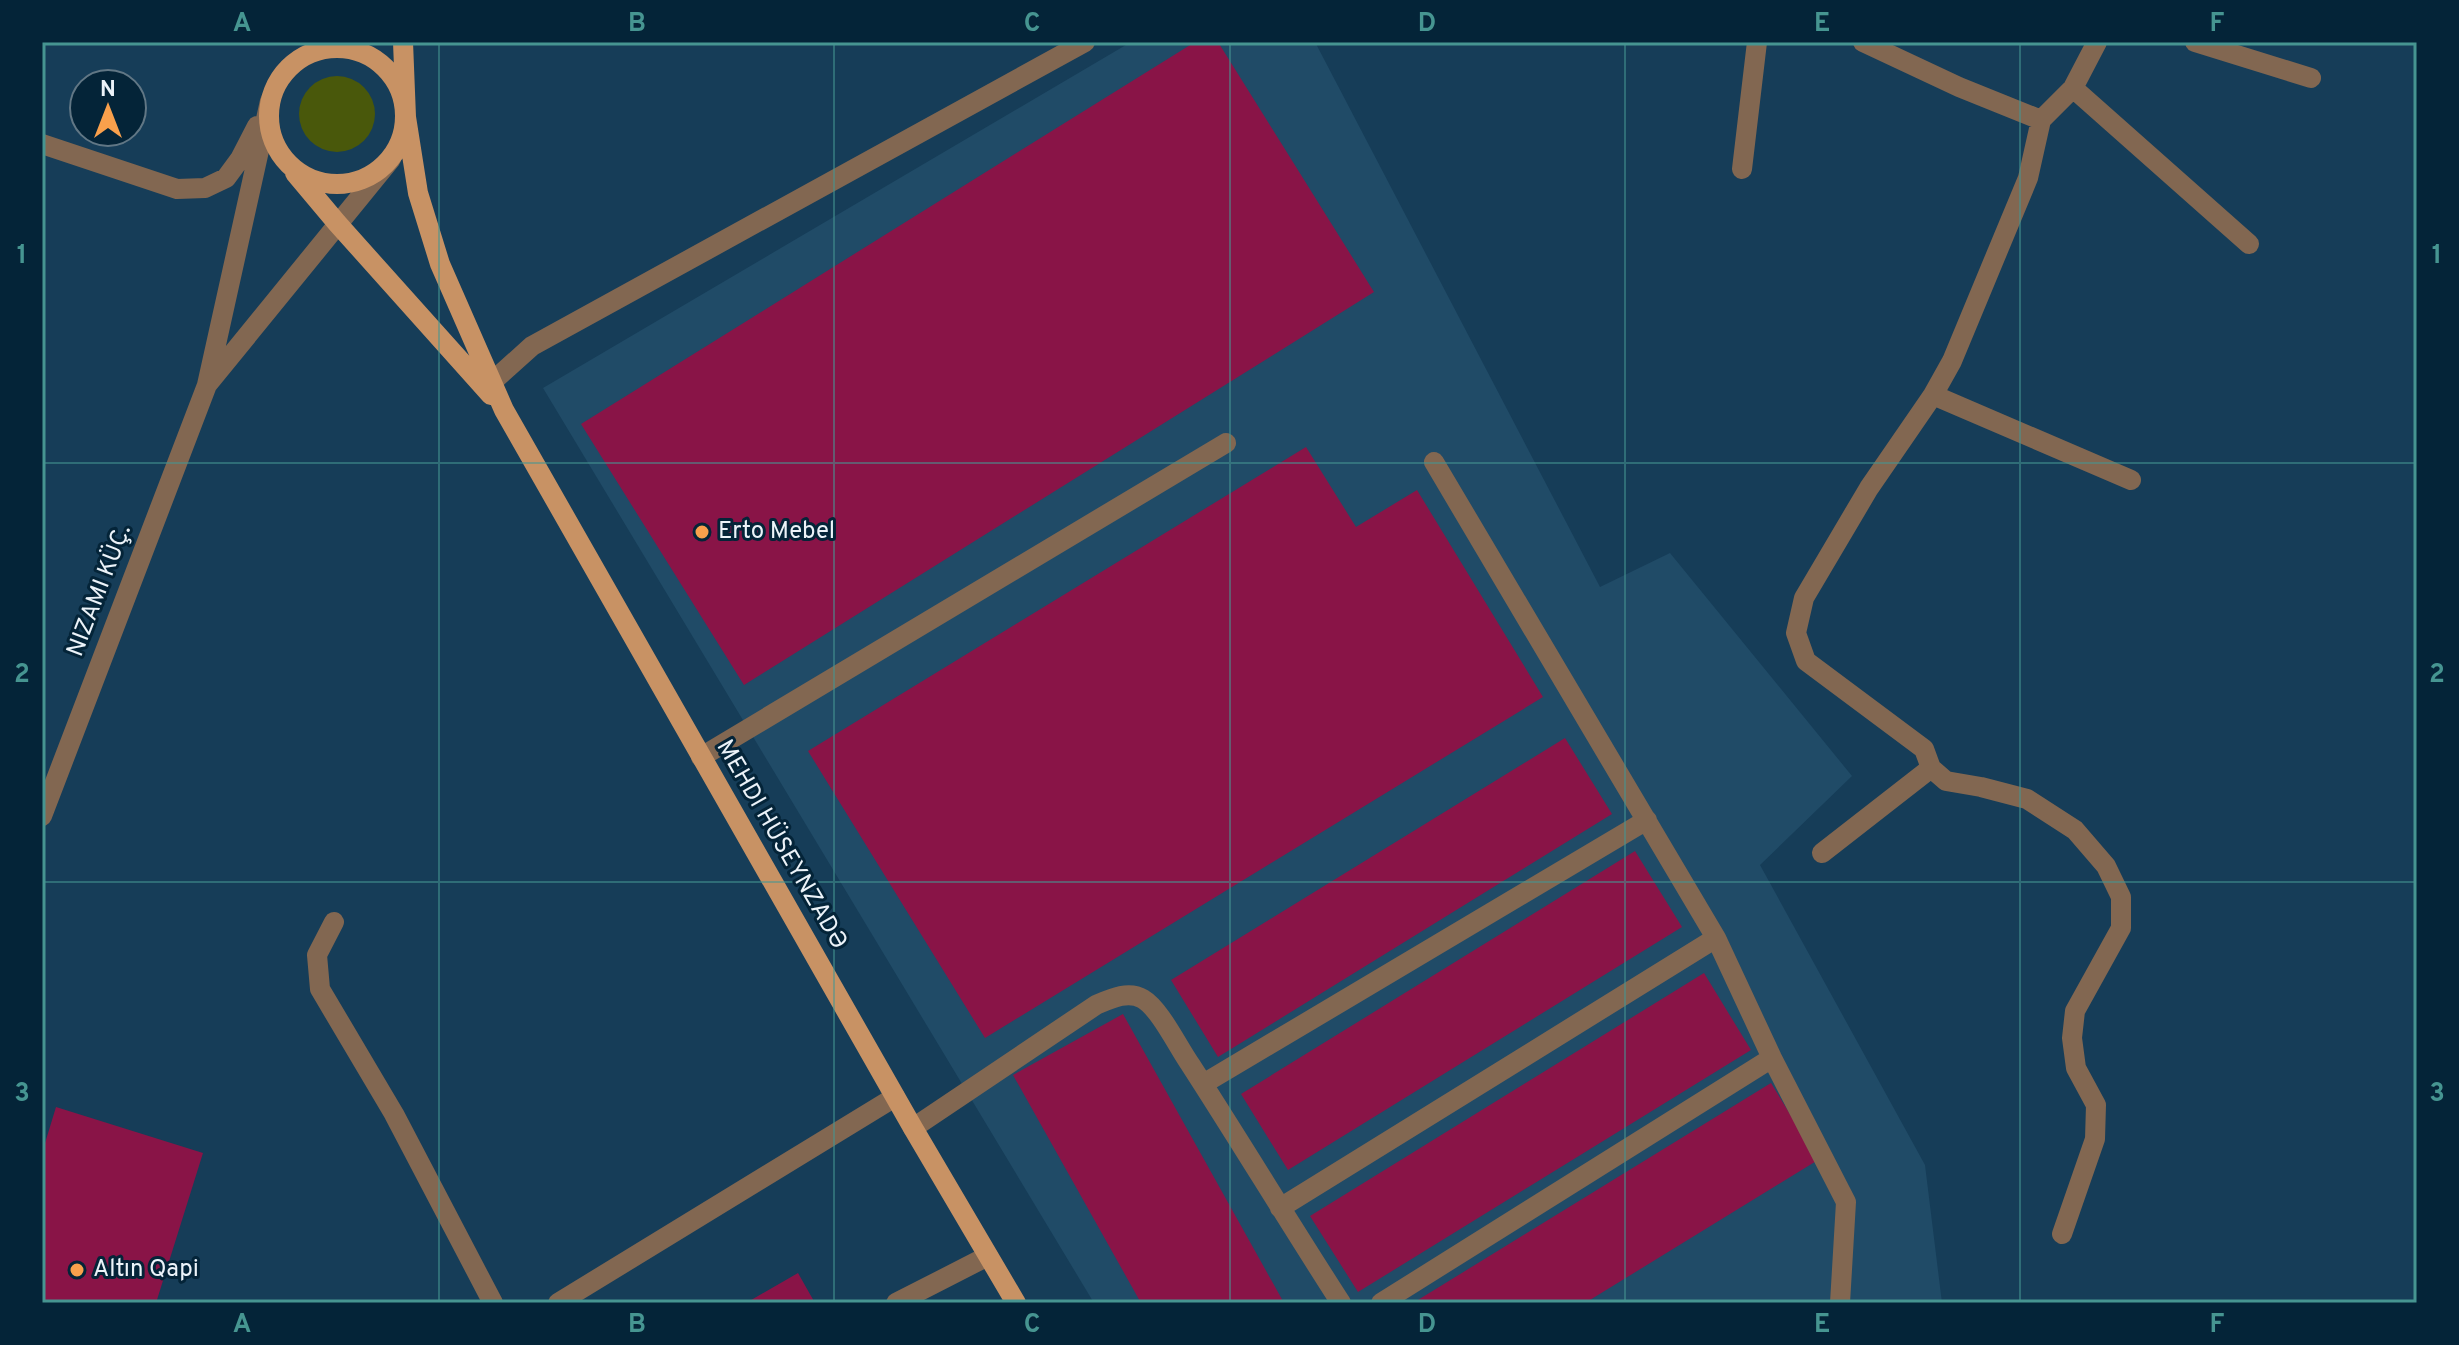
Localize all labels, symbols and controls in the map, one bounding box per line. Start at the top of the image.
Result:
text: A [233,8,251,41]
text: B [628,8,646,41]
text: C [1024,8,1040,41]
text: D [1418,8,1436,41]
text: E [1814,8,1830,41]
text: F [2210,8,2225,41]
north arrow [68,68,148,148]
text: N [100,77,116,104]
text: 1 [17,240,27,273]
text: 1 [2432,240,2442,273]
place label: Erto Mebel [718,517,835,547]
street label: NIZAMI KÜÇ. [59,520,139,661]
marker: Erto Mebel [693,523,711,541]
text: 2 [14,659,30,692]
text: 2 [2429,659,2445,692]
street label: MEHDI HÜSEYNZADƏ [709,734,855,955]
text: 3 [14,1078,30,1111]
text: 3 [2429,1078,2445,1111]
place label: Altın Qapi [93,1255,199,1285]
marker: Altın Qapi [68,1261,86,1279]
text: A [233,1309,251,1342]
text: B [628,1309,646,1342]
text: C [1024,1309,1040,1342]
text: D [1418,1309,1436,1342]
text: E [1814,1309,1830,1342]
text: F [2210,1309,2225,1342]

